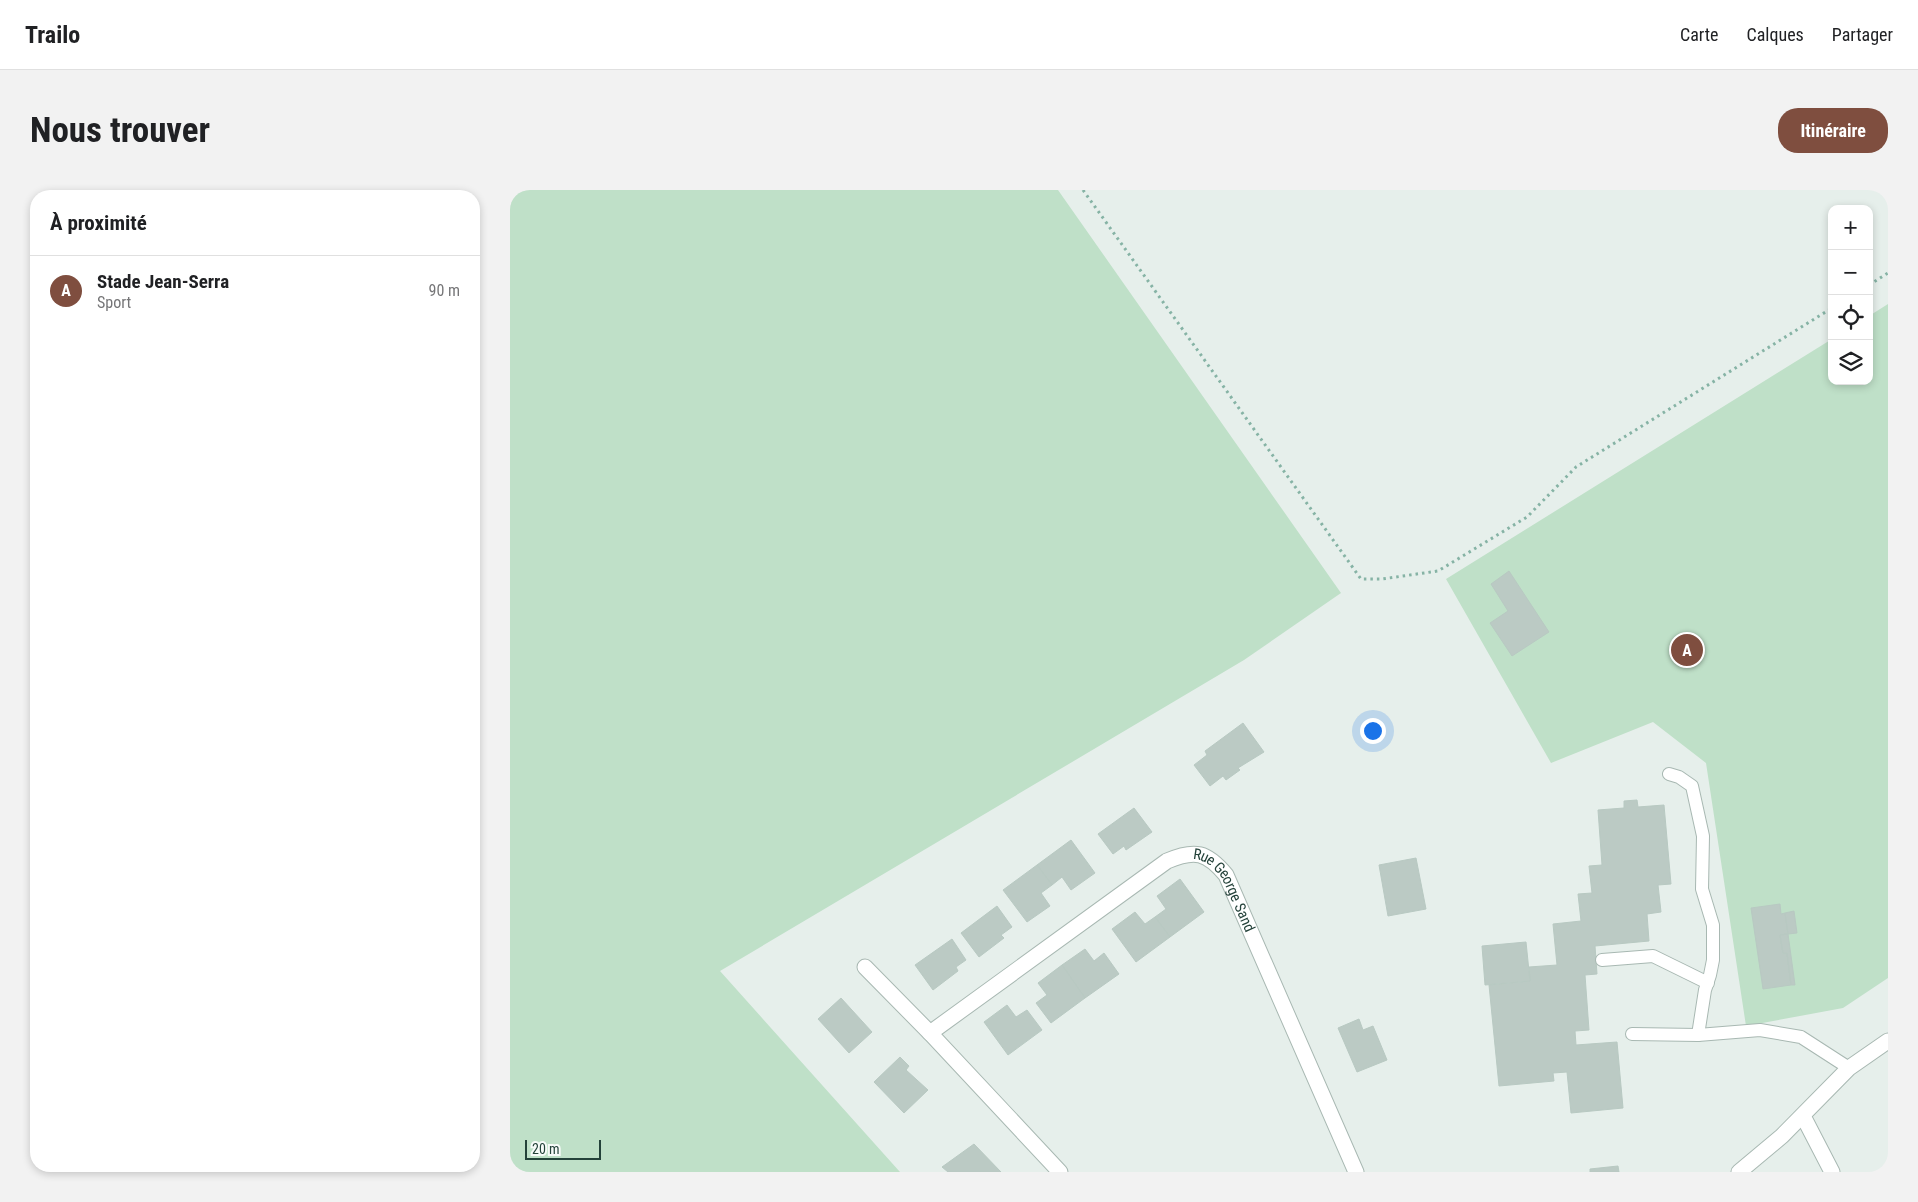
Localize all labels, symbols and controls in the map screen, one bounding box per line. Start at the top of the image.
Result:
text: Trailo [25,21,80,49]
text: Carte [1680,24,1719,45]
text: Calques [1747,24,1804,45]
text: Partager [1832,24,1893,45]
button: Itinéraire [1778,108,1888,153]
text: Nous trouver [30,110,210,151]
map controls [1828,205,1873,385]
button: + [1828,205,1873,250]
text: À proximité [50,211,147,235]
button: − [1828,250,1873,295]
text: Stade Jean-Serra [97,270,229,293]
text: A [61,281,71,300]
text: 90 m [428,281,460,300]
text: Sport [97,293,131,312]
button: locate [1828,295,1873,340]
button: layers [1828,340,1873,385]
pin: A [1671,631,1703,669]
your location [1360,718,1386,744]
street label: Rue George Sand [1192,845,1259,935]
scale bar [525,1137,601,1160]
text: 20 m [532,1141,560,1157]

